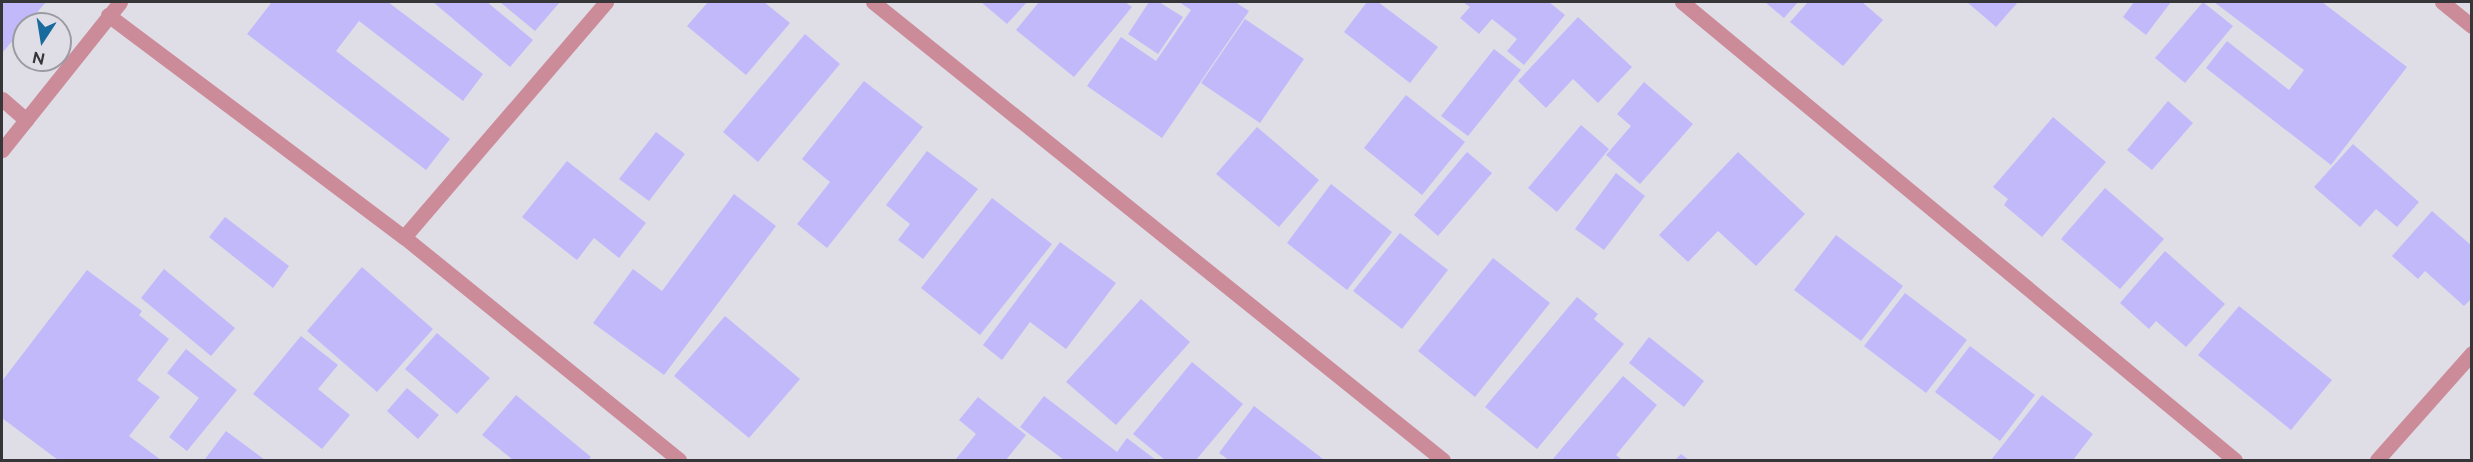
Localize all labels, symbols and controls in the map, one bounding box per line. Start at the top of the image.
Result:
north arrow [12,12,72,72]
text: N [31,48,47,69]

